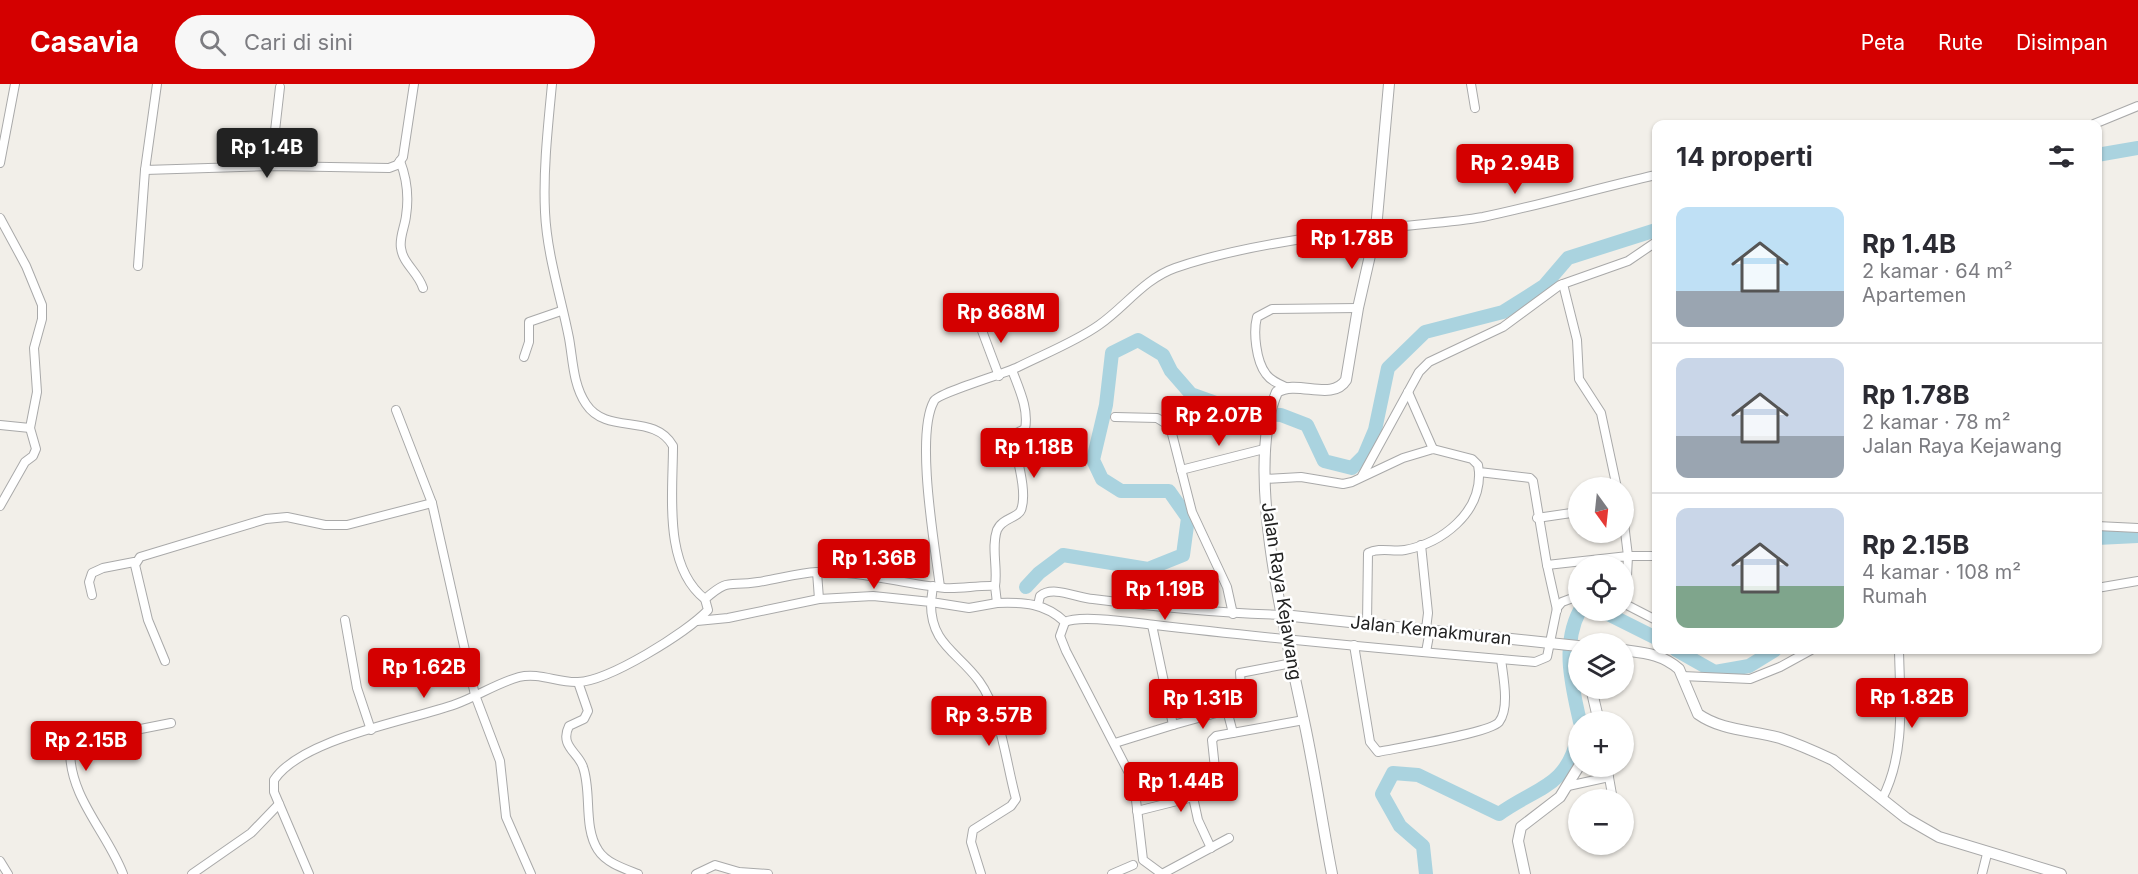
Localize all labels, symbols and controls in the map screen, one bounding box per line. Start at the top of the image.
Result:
search box [175,15,595,69]
text: Casavia [30,25,139,59]
icon: search [196,26,229,59]
text: Cari di sini [244,29,353,55]
text: Peta [1861,30,1905,55]
text: Rute [1938,30,1983,55]
text: Disimpan [2016,30,2108,55]
pin: Rp 1.4B [212,128,322,179]
text: Rp 1.4B [231,135,303,159]
icon: filters [2045,140,2078,173]
text: 14 properti [1676,141,1813,172]
pin: Rp 2.94B [1453,144,1577,195]
text: Rp 2.94B [1470,151,1560,175]
pin: Rp 1.78B [1290,219,1414,270]
text: Rp 1.78B [1311,226,1393,250]
text: Rp 1.4B [1862,228,1956,259]
icon: home [1724,231,1796,303]
text: 2 kamar · 64 m² [1862,259,2013,283]
text: Apartemen [1862,283,1966,307]
pin: Rp 868M [946,293,1056,344]
text: Rp 868M [957,300,1045,324]
text: Rp 1.78B [1862,379,1970,410]
icon: home [1724,382,1796,454]
pin: Rp 2.07B [1157,396,1281,447]
text: Rp 2.07B [1175,403,1263,427]
text: 2 kamar · 78 m² [1862,410,2011,434]
pin: Rp 1.18B [972,428,1096,479]
text: Jalan Raya Kejawang [1862,434,2062,458]
text: Rp 1.18B [995,435,1073,459]
north arrow [1568,477,1634,543]
map controls [1568,477,1634,855]
street label: Jalan Raya Kejawang [1258,500,1306,682]
text: Rp 2.15B [1862,529,1969,560]
icon: home [1724,532,1796,604]
pin: Rp 1.36B [812,539,936,590]
text: Rp 1.36B [832,546,916,570]
button: locate [1568,555,1634,621]
text: 4 kamar · 108 m² [1862,560,2021,584]
pin: Rp 1.19B [1103,570,1227,621]
text: Rp 1.19B [1126,577,1204,601]
text: Rumah [1862,584,1927,608]
street label: Jalan Kemakmuran [1349,611,1513,649]
button: layers [1568,633,1634,699]
pin: Rp 1.62B [362,648,486,699]
text: Rp 1.62B [382,655,466,679]
pin: Rp 1.82B [1850,678,1974,729]
pin: Rp 1.31B [1141,679,1265,730]
text: Rp 1.82B [1870,685,1954,709]
text: Rp 1.31B [1163,686,1243,710]
pin: Rp 3.57B [927,696,1051,747]
text: Rp 3.57B [945,703,1033,727]
button: + [1568,711,1634,777]
pin: Rp 2.15B [24,721,148,772]
text: Rp 2.15B [45,728,127,752]
pin: Rp 1.44B [1119,762,1243,813]
text: Rp 1.44B [1138,769,1224,793]
button: − [1568,789,1634,855]

